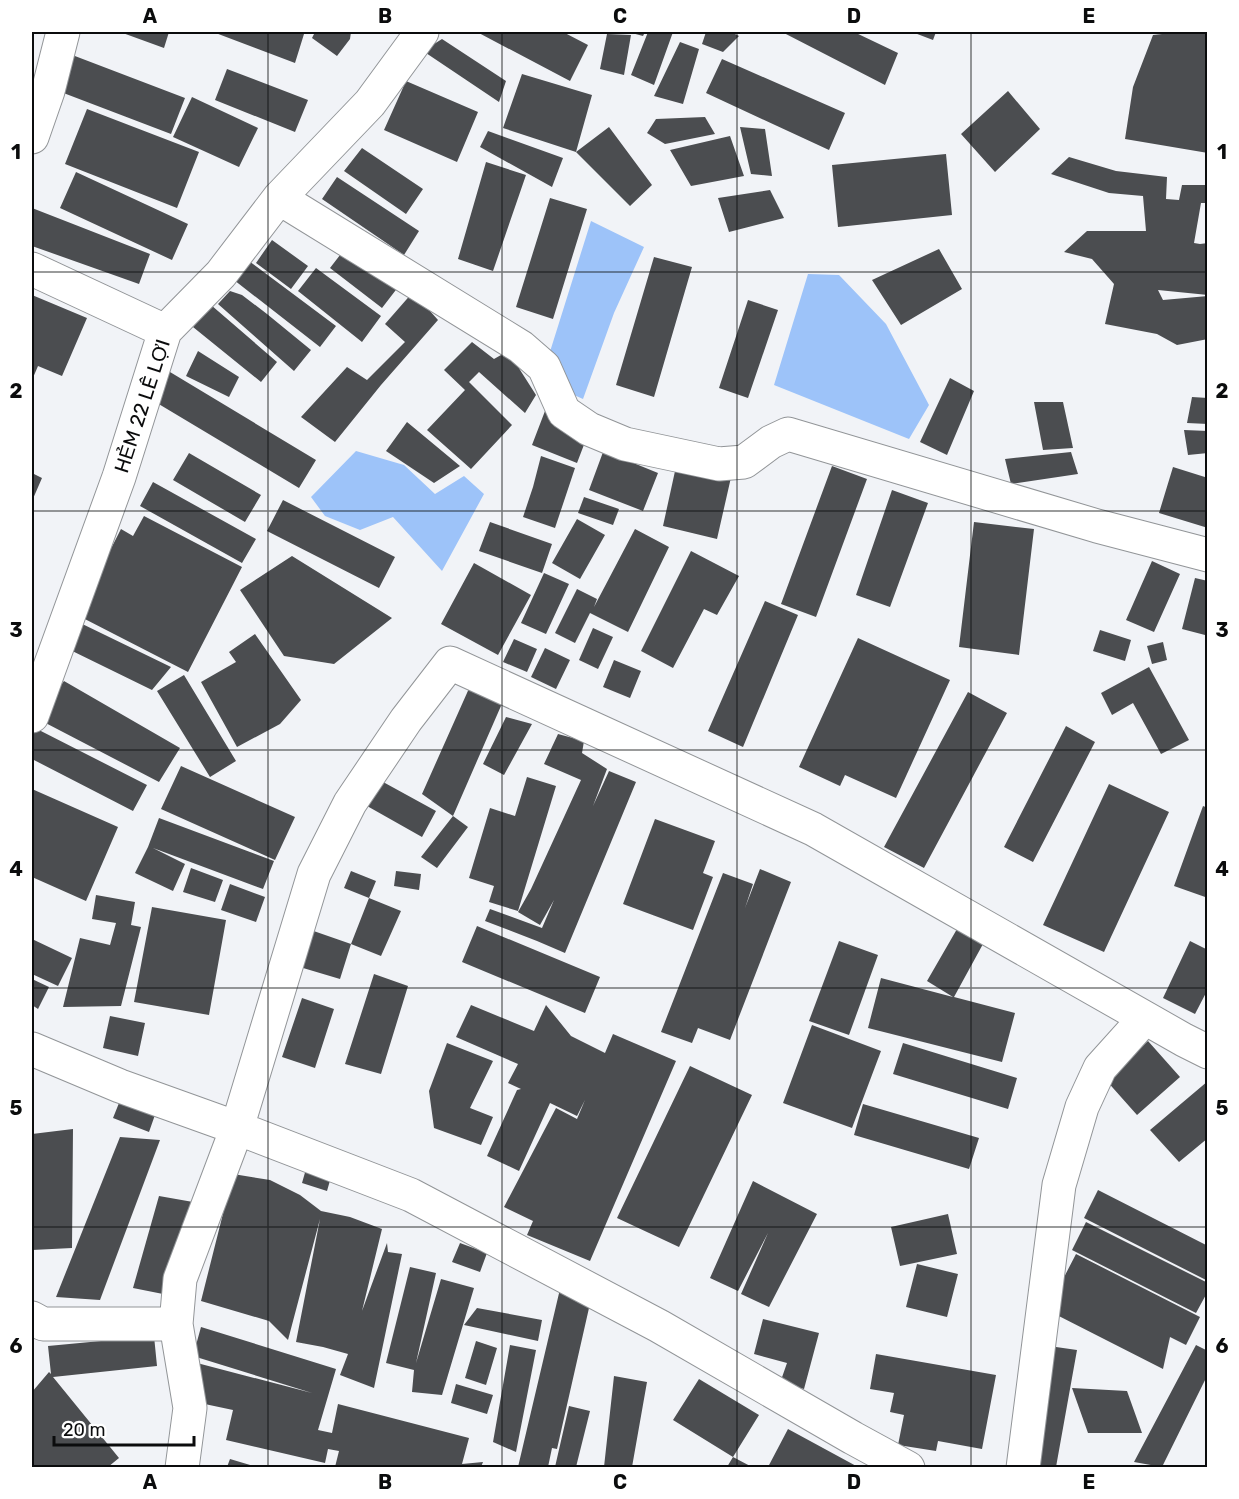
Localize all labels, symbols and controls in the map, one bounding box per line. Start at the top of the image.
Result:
text: A [143,4,158,28]
text: B [378,4,392,28]
text: C [613,4,627,28]
text: D [847,4,861,28]
text: E [1083,4,1095,28]
text: 1 [11,140,21,164]
text: 1 [1217,140,1227,164]
street label: HẺM 22 LÊ LỢI [109,336,175,476]
text: 2 [10,379,23,403]
text: 2 [1216,379,1229,403]
text: 3 [9,618,23,642]
text: 3 [1215,618,1229,642]
text: 4 [9,857,23,881]
text: 4 [1215,857,1229,881]
text: 5 [10,1096,23,1120]
text: 5 [1216,1096,1229,1120]
text: 6 [9,1334,23,1358]
text: 6 [1215,1334,1229,1358]
scale bar [54,1409,194,1447]
text: 20 m [63,1419,105,1441]
text: A [143,1470,158,1494]
text: B [378,1470,392,1494]
text: C [613,1470,627,1494]
text: D [847,1470,861,1494]
text: E [1083,1470,1095,1494]

